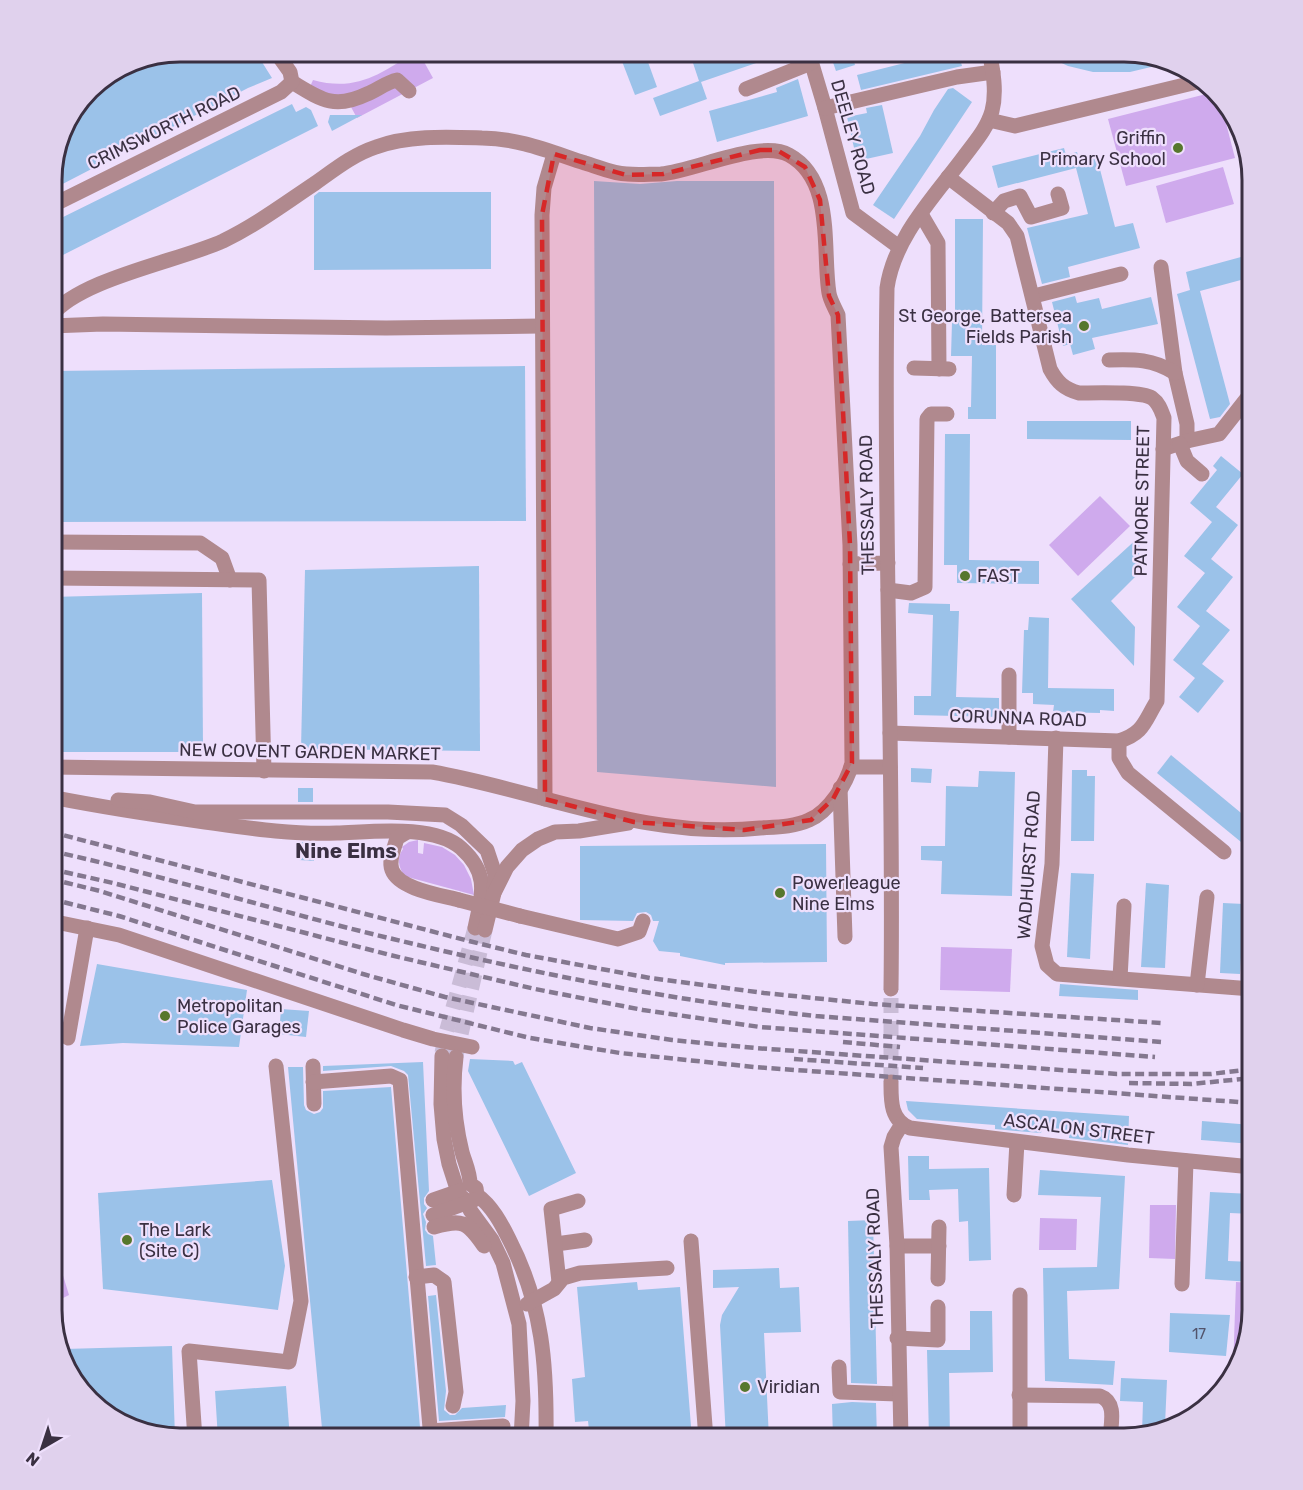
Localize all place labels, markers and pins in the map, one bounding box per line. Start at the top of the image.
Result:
place label: Griffin Primary School [1039,127,1166,170]
marker: Griffin Primary School [1171,141,1185,155]
place label: St George, Battersea Fields Parish [898,305,1072,348]
marker: St George, Battersea Fields Parish [1077,319,1091,333]
place label: FAST [977,565,1020,587]
marker: FAST [958,569,972,583]
place label: Powerleague Nine Elms [792,872,901,915]
marker: Powerleague Nine Elms [773,886,787,900]
place label: Metropolitan Police Garages [177,995,301,1038]
marker: Metropolitan Police Garages [158,1009,172,1023]
place label: The Lark (Site C) [139,1219,211,1262]
marker: The Lark (Site C) [120,1233,134,1247]
place label: Viridian [757,1376,820,1398]
marker: Viridian [738,1380,752,1394]

